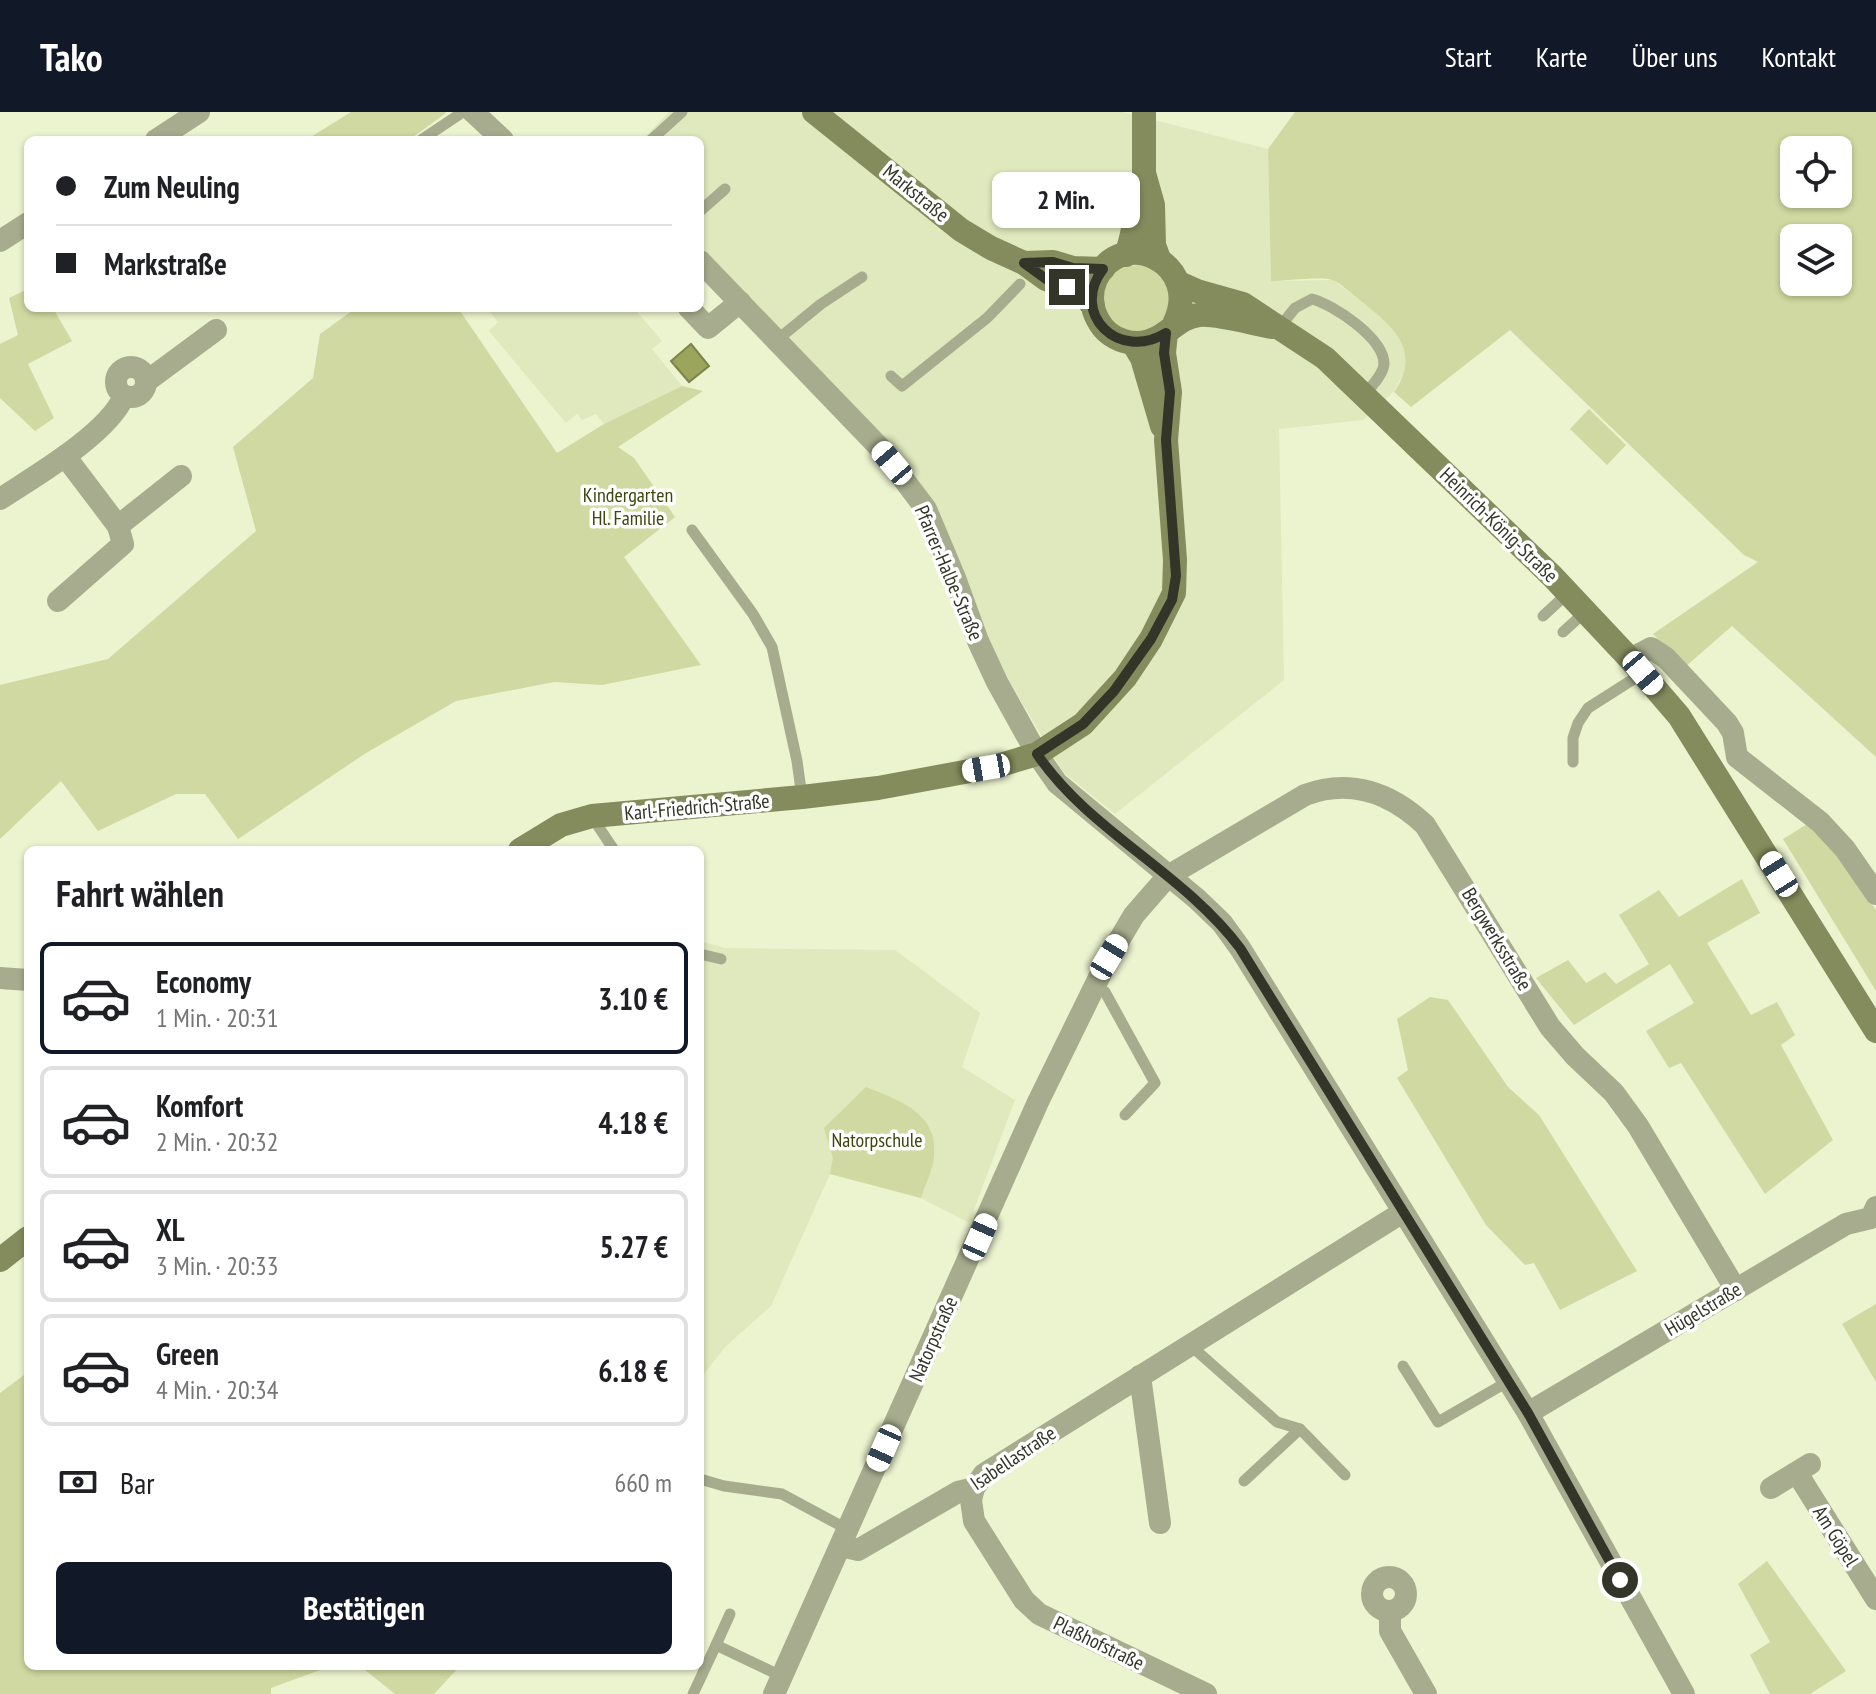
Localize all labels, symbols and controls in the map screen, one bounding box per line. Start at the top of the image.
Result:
text: Tako [40,32,103,81]
text: Start [1445,38,1492,75]
text: Karte [1536,38,1588,75]
text: Über uns [1632,38,1717,75]
text: Kontakt [1761,38,1836,75]
map controls [1780,136,1852,296]
button: locate [1780,136,1852,208]
street label: Markstraße [878,158,954,228]
text: Zum Neuling [104,167,240,206]
callout: 2 Min. [993,171,1141,227]
text: 2 Min. [1037,183,1095,216]
button: layers [1780,224,1852,296]
text: Markstraße [104,244,227,283]
route end [1049,269,1085,305]
car [867,437,917,489]
street label: Heinrich-König-Straße [1434,462,1564,588]
park label: Kindergarten Hl. Familie [583,482,673,531]
street label: Pfarrer-Halbe-Straße [909,501,989,645]
car [1618,647,1668,699]
car [960,752,1012,784]
street label: Karl-Friedrich-Straße [623,788,771,826]
car [1756,847,1802,901]
text: Fahrt wählen [56,870,224,917]
street label: Bergwerksstraße [1456,883,1538,995]
car [1086,930,1132,984]
icon: car [60,962,132,1034]
text: Economy [156,962,251,1001]
text: 3.10 € [598,979,668,1018]
text: 1 Min. · 20:31 [156,1001,278,1034]
icon: car [60,1086,132,1158]
text: Komfort [156,1086,243,1125]
text: 4.18 € [598,1103,668,1142]
text: 2 Min. · 20:32 [156,1125,278,1158]
park label: Natorpschule [831,1127,923,1153]
icon: car [60,1210,132,1282]
text: XL [156,1210,185,1249]
car [959,1210,1001,1264]
text: 5.27 € [599,1227,668,1266]
text: 3 Min. · 20:33 [156,1249,278,1282]
street label: Hügelstraße [1660,1276,1746,1342]
street label: Natorpstraße [903,1292,963,1386]
icon: car [60,1334,132,1406]
text: Green [156,1334,219,1373]
text: 6.18 € [598,1351,668,1390]
text: 4 Min. · 20:34 [156,1373,278,1406]
street label: Isabellastraße [965,1420,1061,1496]
car [863,1421,905,1475]
icon: cash [56,1460,100,1504]
text: Bar [120,1463,154,1502]
text: 660 m [614,1466,672,1499]
street label: Am Göpel [1807,1501,1865,1572]
button: Bestätigen [56,1562,672,1654]
route start [1602,1562,1638,1598]
street label: Plaßhofstraße [1049,1610,1149,1676]

